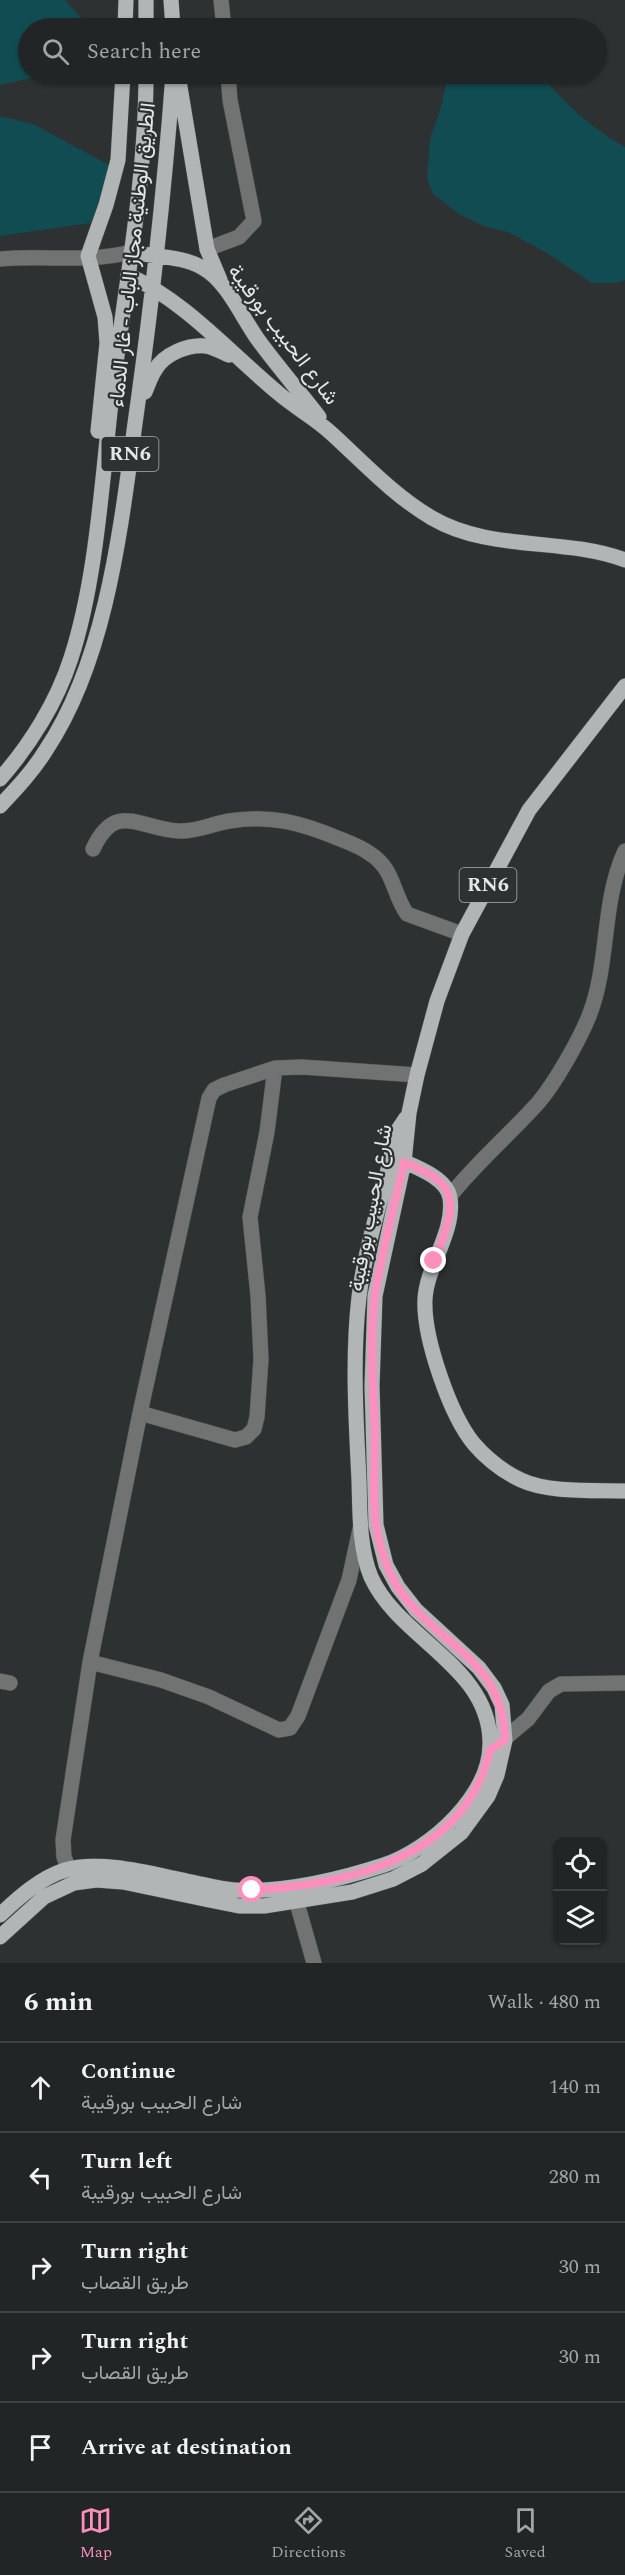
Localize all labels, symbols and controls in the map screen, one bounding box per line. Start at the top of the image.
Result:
search box [18,18,607,84]
icon: search [39,35,72,68]
text: Search here [87,35,201,68]
street label: الطريق الوطنية مجاز الباب - غار الدماء [101,101,165,409]
street label: شارع الحبيب بورقيبة [219,258,347,412]
road number: RN6 [102,437,158,471]
road number: RN6 [460,868,516,902]
street label: شارع الحبيب بورقيبة [341,1122,401,1294]
route end [420,1247,446,1273]
map controls [553,1837,607,1945]
button: locate [553,1837,607,1891]
route start [238,1876,264,1902]
button: layers [553,1891,607,1945]
text: 6 min [24,1982,93,2022]
text: Walk · 480 m [488,1987,601,2017]
text: Continue [81,2055,176,2088]
icon: ahead [24,2071,57,2104]
text: 140 m [549,2072,601,2102]
text: شارع الحبيب بورقيبة [81,2088,242,2118]
text: Turn left [81,2145,173,2178]
icon: left [24,2161,57,2194]
text: 280 m [549,2162,601,2192]
text: شارع الحبيب بورقيبة [81,2178,242,2208]
text: Turn right [81,2235,188,2268]
icon: right [24,2251,57,2284]
text: 30 m [559,2252,601,2282]
text: طريق القصاب [81,2268,189,2298]
text: Turn right [81,2325,188,2358]
icon: right [24,2341,57,2374]
text: 30 m [559,2342,601,2372]
text: طريق القصاب [81,2358,189,2388]
icon: arrive [24,2431,57,2464]
text: Arrive at destination [81,2431,292,2464]
tab: Map [79,2504,112,2564]
tab: Directions [271,2504,346,2564]
tab: Saved [505,2504,546,2564]

